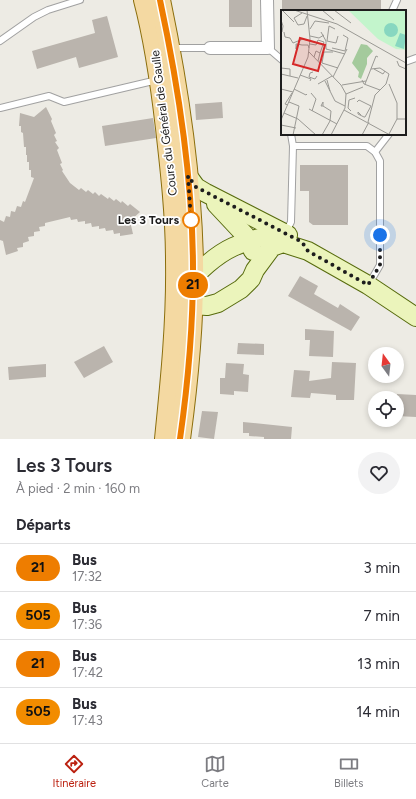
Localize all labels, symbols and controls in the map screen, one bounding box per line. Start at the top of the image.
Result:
inset map [281,10,406,135]
street label: Cours du Général de Gaulle [148,49,180,197]
marker: Les 3 Tours [182,211,200,229]
place label: Les 3 Tours [118,213,179,227]
your location [370,225,390,245]
line badge: 21 [175,272,211,298]
text: 21 [186,276,200,293]
north arrow [368,347,404,383]
map controls [368,347,404,427]
button: locate [368,391,404,427]
button: heart [358,452,400,494]
text: Les 3 Tours [16,454,112,477]
text: À pied · 2 min · 160 m [16,481,140,496]
text: Départs [16,516,71,534]
text: Bus [72,551,97,569]
text: 21 [31,559,45,576]
text: 3 min [364,559,400,577]
text: 17:32 [72,569,102,584]
text: Bus [72,599,97,617]
text: 505 [25,607,51,624]
text: 7 min [364,607,400,625]
text: 17:36 [72,617,102,632]
text: Bus [72,647,97,665]
text: 21 [31,655,45,672]
text: 13 min [357,655,400,673]
text: 17:42 [72,665,103,680]
text: Bus [72,695,97,713]
text: 505 [25,703,51,720]
text: 14 min [356,703,400,721]
text: 17:43 [72,713,103,728]
tab: Itinéraire [53,753,96,790]
tab: Carte [201,753,229,790]
tab: Billets [334,753,363,790]

